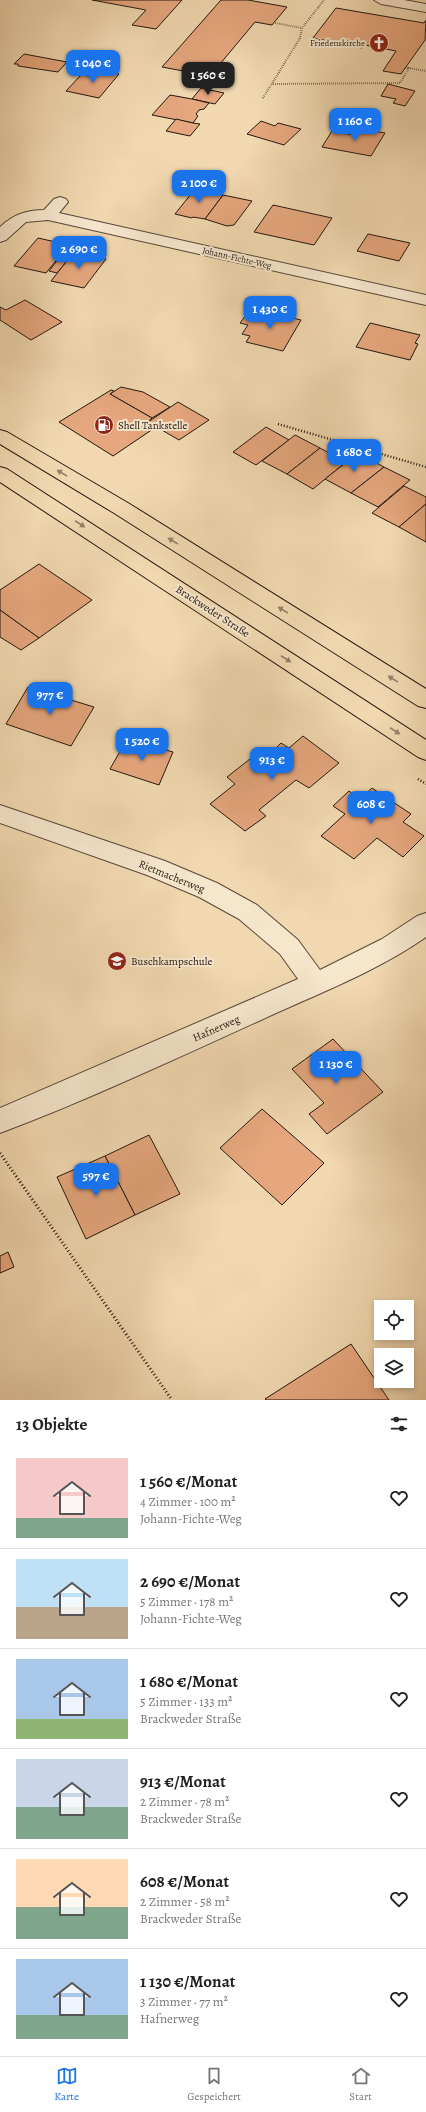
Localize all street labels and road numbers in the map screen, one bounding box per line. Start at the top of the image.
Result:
street label: Johann-Fichte-Weg [201,244,273,272]
street label: Brackweder Straße [173,582,253,641]
street label: Rietmacherweg [136,856,208,897]
street label: Hafnerweg [190,1011,243,1045]

